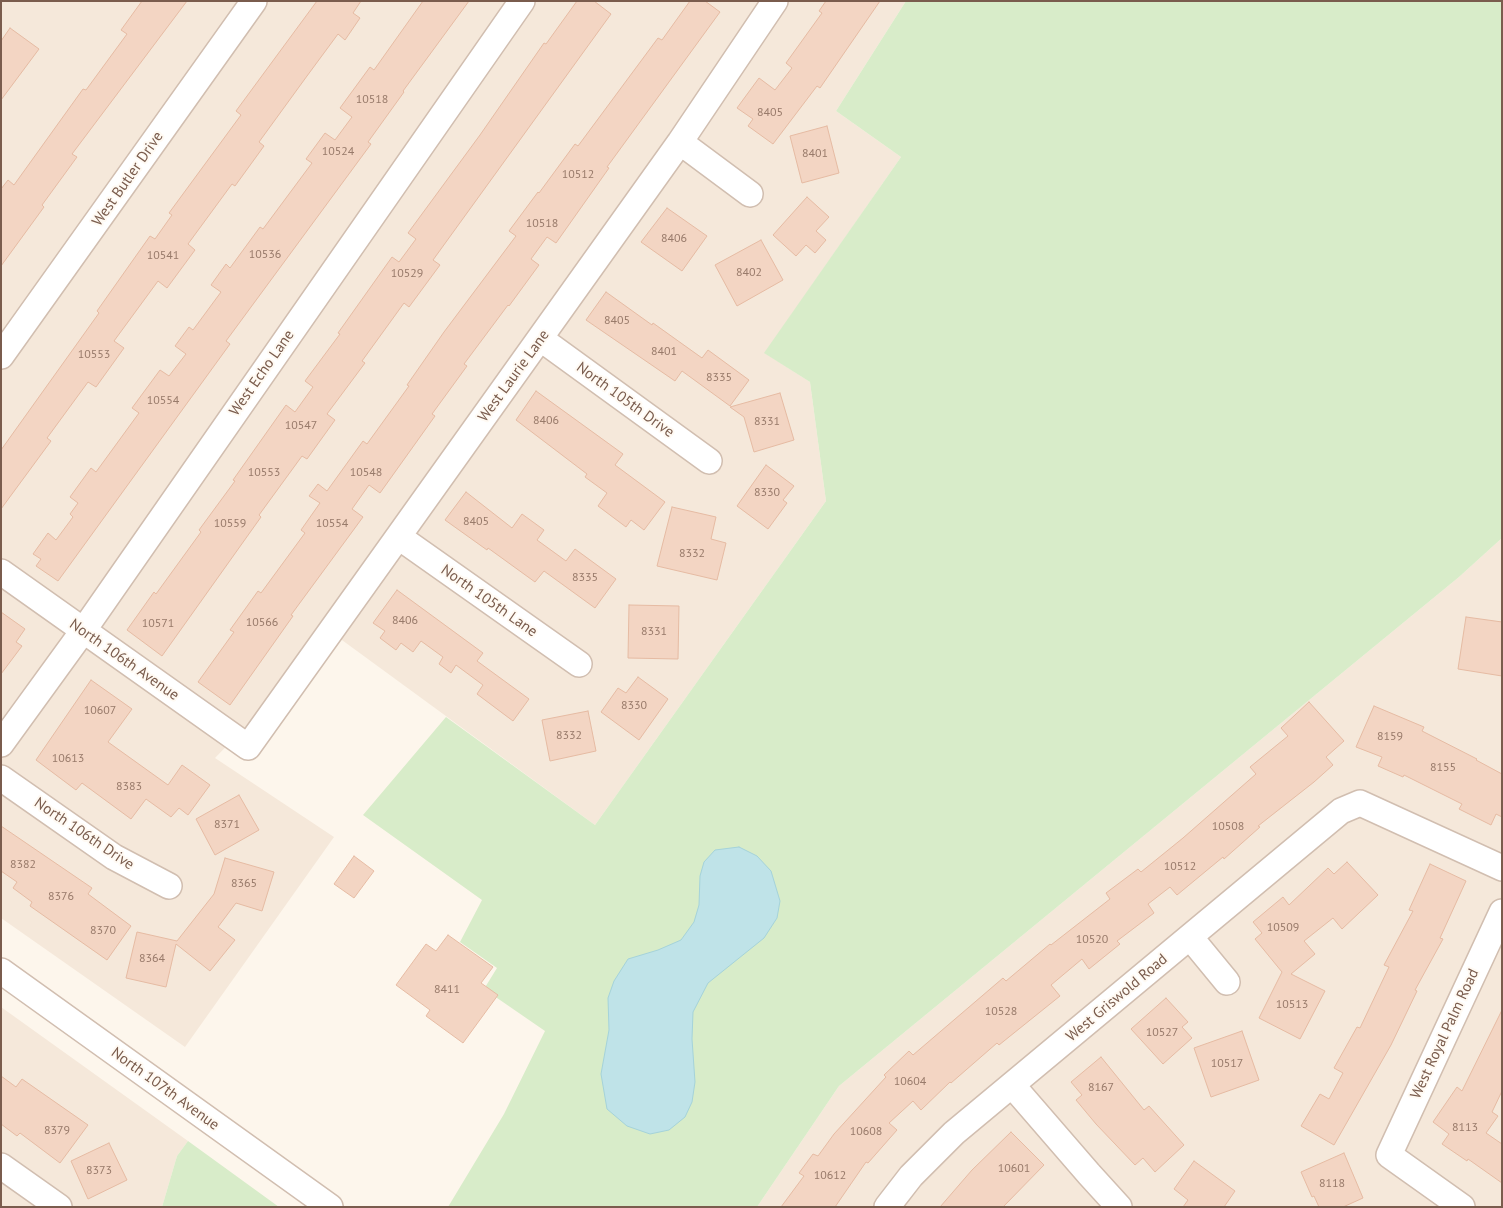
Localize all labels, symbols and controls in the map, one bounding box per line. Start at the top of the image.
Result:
house number: 10518 [356,93,388,107]
house number: 8405 [757,106,783,120]
street label: West Butler Drive [89,128,167,230]
house number: 10524 [322,145,354,159]
house number: 8401 [802,147,828,161]
house number: 10512 [562,168,594,182]
house number: 10518 [526,217,558,231]
house number: 8406 [661,232,687,246]
house number: 10536 [249,248,281,262]
house number: 10541 [147,249,179,263]
house number: 8402 [736,266,762,280]
house number: 10529 [391,267,423,281]
house number: 8405 [604,314,630,328]
street label: West Echo Lane [226,327,298,419]
street label: West Laurie Lane [475,327,553,425]
house number: 8401 [651,345,677,359]
house number: 10553 [78,348,110,362]
street label: North 105th Drive [573,359,677,441]
house number: 8335 [706,371,732,385]
house number: 10554 [147,394,179,408]
house number: 8406 [533,414,559,428]
house number: 8331 [754,415,780,429]
house number: 10547 [285,419,317,433]
house number: 10553 [248,466,280,480]
house number: 10548 [350,466,382,480]
house number: 8330 [754,486,780,500]
house number: 8405 [463,515,489,529]
house number: 10559 [214,517,246,531]
house number: 10554 [316,517,348,531]
house number: 8332 [679,547,705,561]
street label: North 105th Lane [437,561,541,641]
house number: 8335 [572,571,598,585]
house number: 8406 [392,614,418,628]
street label: North 106th Avenue [66,615,182,705]
house number: 10566 [246,616,278,630]
house number: 10571 [142,617,174,631]
house number: 8331 [641,625,667,639]
house number: 8330 [621,699,647,713]
house number: 10607 [84,704,116,718]
house number: 8332 [556,729,582,743]
house number: 8159 [1377,730,1403,744]
house number: 10613 [52,752,84,766]
house number: 8155 [1430,761,1456,775]
house number: 8383 [116,780,142,794]
street label: North 106th Drive [31,794,137,874]
house number: 8371 [214,818,240,832]
house number: 10508 [1212,820,1244,834]
house number: 8382 [10,858,36,872]
house number: 10512 [1164,860,1196,874]
house number: 8365 [231,877,257,891]
house number: 8376 [48,890,74,904]
house number: 10509 [1267,921,1299,935]
house number: 8370 [90,924,116,938]
house number: 10520 [1076,933,1108,947]
street label: West Griswold Road [1063,950,1171,1046]
house number: 8364 [139,952,165,966]
street label: West Royal Palm Road [1407,966,1483,1102]
house number: 8411 [434,983,460,997]
house number: 10513 [1276,998,1308,1012]
house number: 10528 [985,1005,1017,1019]
house number: 10527 [1146,1026,1178,1040]
street label: North 107th Avenue [107,1044,223,1134]
house number: 10517 [1211,1057,1243,1071]
house number: 10604 [894,1075,926,1089]
house number: 8167 [1088,1081,1114,1095]
house number: 8113 [1452,1121,1478,1135]
house number: 8379 [44,1124,70,1138]
house number: 10608 [850,1125,882,1139]
house number: 10601 [998,1162,1030,1176]
house number: 8373 [86,1164,112,1178]
house number: 10612 [814,1169,846,1183]
house number: 8118 [1319,1177,1345,1191]

